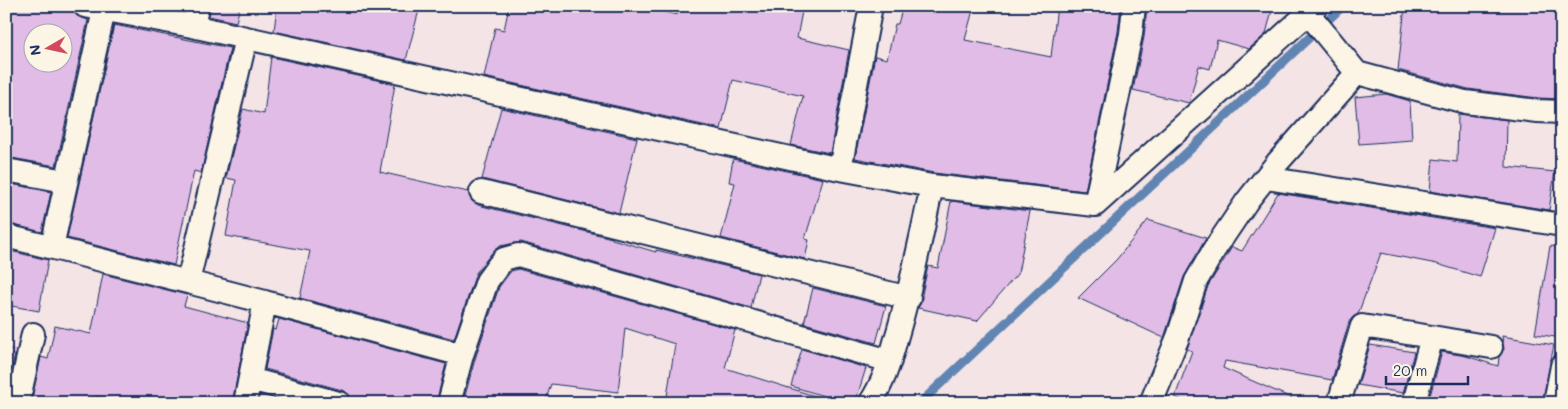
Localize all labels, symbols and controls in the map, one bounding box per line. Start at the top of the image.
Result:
north arrow [22,22,72,72]
text: N [24,43,45,57]
scale bar [1386,354,1468,386]
text: 20 m [1393,360,1427,380]

